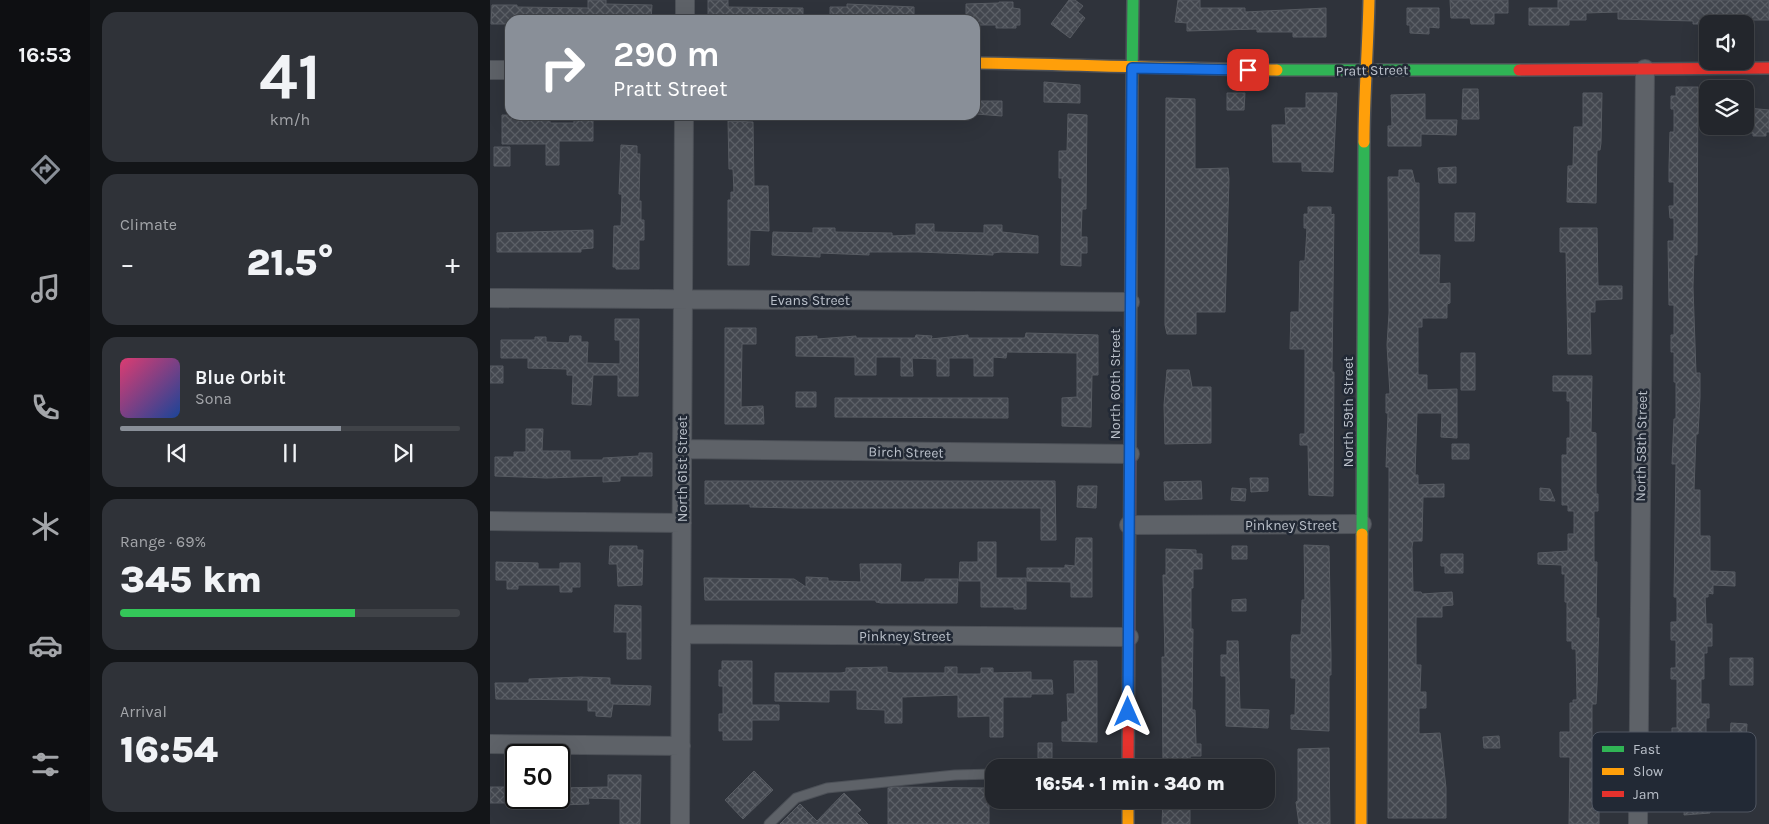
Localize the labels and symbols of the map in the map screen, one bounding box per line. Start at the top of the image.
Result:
pin [1227,49,1269,91]
street label: Pratt Street [1335,61,1409,80]
street label: Evans Street [770,292,850,309]
street label: North 60th Street [1107,328,1124,440]
street label: North 59th Street [1340,357,1357,467]
street label: North 58th Street [1632,390,1651,502]
street label: North 61st Street [674,416,691,522]
street label: Birch Street [868,443,944,462]
street label: Pinkney Street [1245,517,1337,534]
street label: Pinkney Street [859,628,951,645]
position arrow [1101,685,1153,737]
legend [1592,732,1756,812]
text: Fast [1633,741,1660,758]
speed limit sign: 50 [505,744,570,809]
text: Slow [1633,763,1663,780]
text: Jam [1633,786,1659,803]

